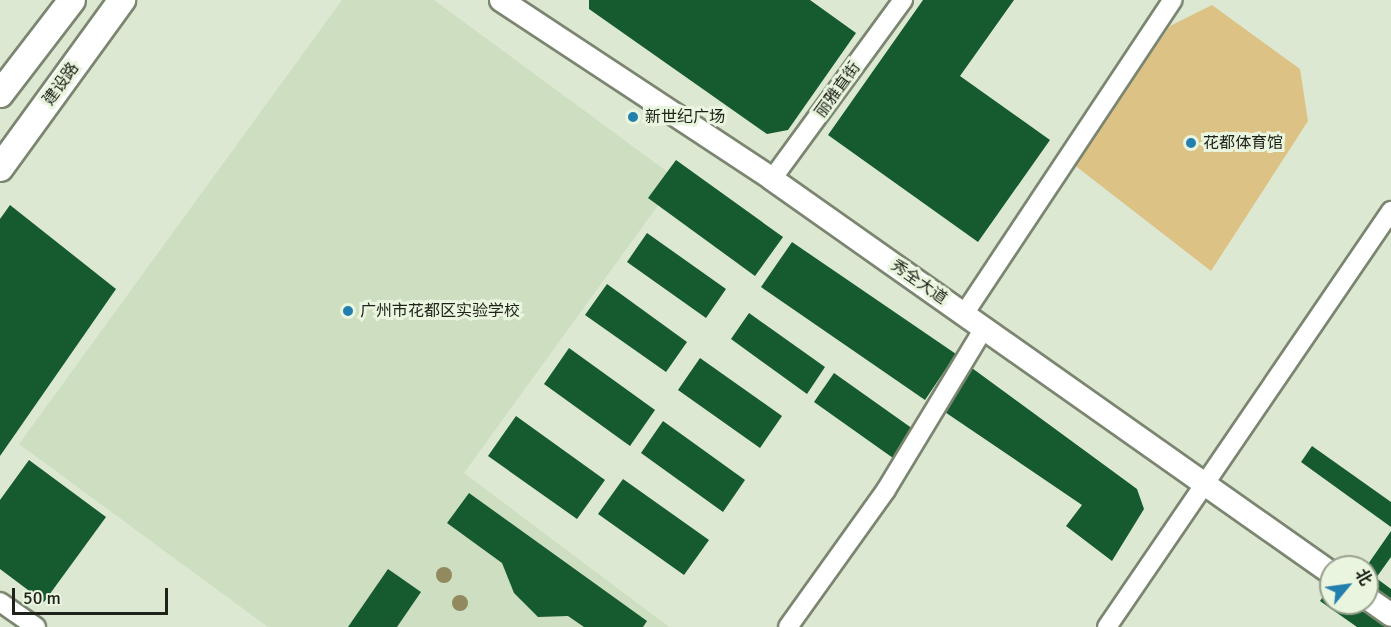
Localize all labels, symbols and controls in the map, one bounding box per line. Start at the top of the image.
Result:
street label: 丽雅直街 [811,58,865,122]
street label: 建设路 [39,59,83,109]
place label: 新世纪广场 [645,107,725,127]
marker: 新世纪广场 [626,110,640,124]
place label: 花都体育馆 [1203,133,1283,153]
marker: 花都体育馆 [1184,136,1198,150]
street label: 秀全大道 [887,256,951,308]
place label: 广州市花都区实验学校 [360,301,520,321]
marker: 广州市花都区实验学校 [341,304,355,318]
north arrow [1319,555,1379,615]
text: 北 [1350,565,1376,589]
scale bar [15,576,171,614]
text: 50 m [23,587,61,609]

